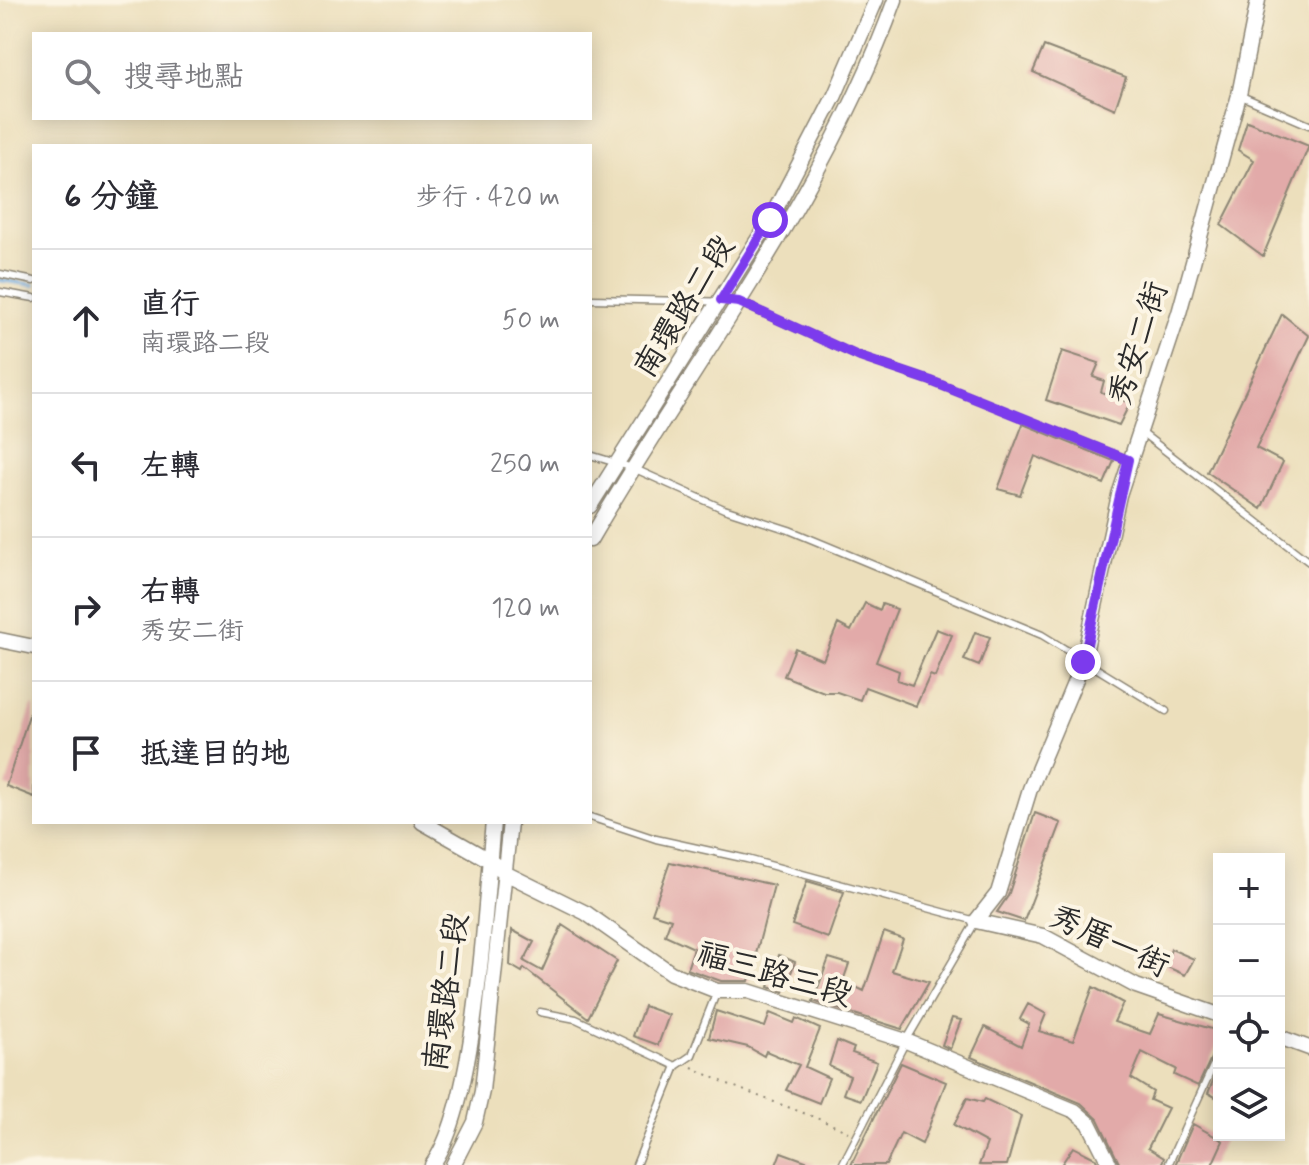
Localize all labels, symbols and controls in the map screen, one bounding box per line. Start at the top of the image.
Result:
search box [32,32,592,120]
icon: search [60,54,104,98]
text: 搜尋地點 [124,58,244,97]
text: 6 分鐘 [64,175,159,220]
text: 步行 · 420 m [416,181,560,215]
route start [752,202,788,238]
street label: 南環路二段 [624,228,745,386]
street label: 秀安二街 [1099,276,1179,411]
text: 直行 [140,285,200,324]
icon: ahead [64,299,108,343]
text: 50 m [502,304,560,338]
text: 南環路二段 [140,327,270,361]
icon: left [64,443,108,487]
text: 左轉 [140,447,200,486]
text: 250 m [490,448,560,482]
text: 右轉 [140,573,200,612]
icon: right [64,587,108,631]
text: 120 m [491,592,560,626]
text: 秀安二街 [140,615,244,649]
route end [1065,644,1101,680]
icon: arrive [64,731,108,775]
text: 抵達目的地 [140,735,290,774]
map controls [1213,853,1285,1141]
button: + [1213,853,1285,925]
street label: 秀厝一街 [1042,896,1176,988]
street label: 南環路二段 [415,910,479,1074]
button: − [1213,925,1285,997]
street label: 福三路三段 [692,933,857,1017]
button: locate [1213,997,1285,1069]
button: layers [1213,1069,1285,1141]

